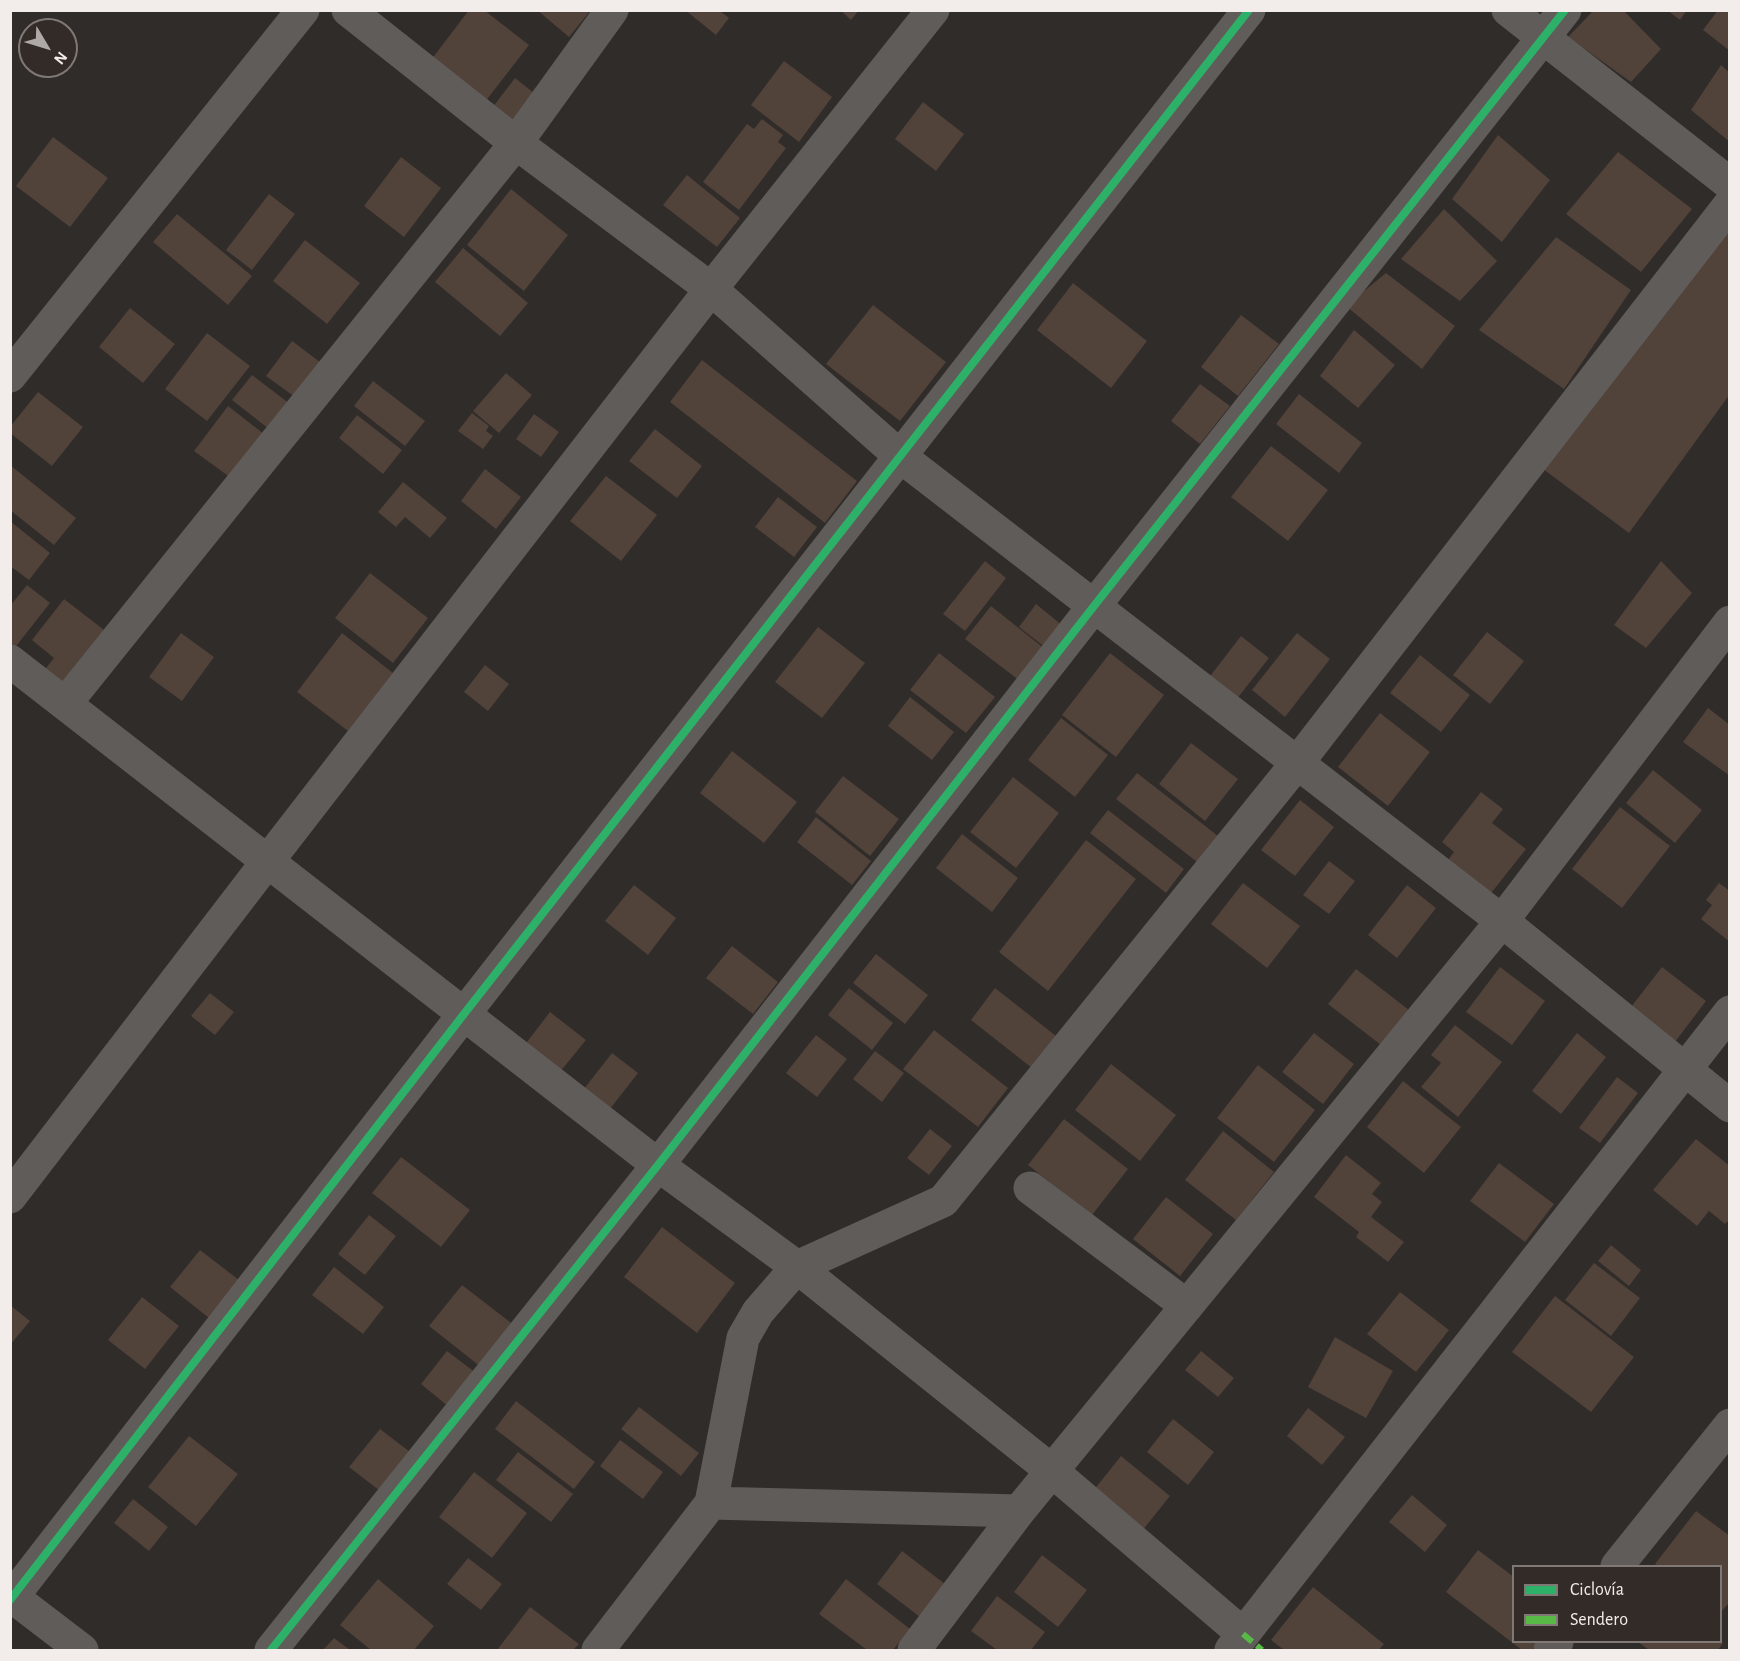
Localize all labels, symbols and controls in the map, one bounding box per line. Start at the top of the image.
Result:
north arrow [18,18,78,78]
text: N [51,49,70,67]
legend [1512,1565,1722,1643]
text: Ciclovía [1570,1581,1624,1599]
text: Sendero [1570,1611,1628,1629]

